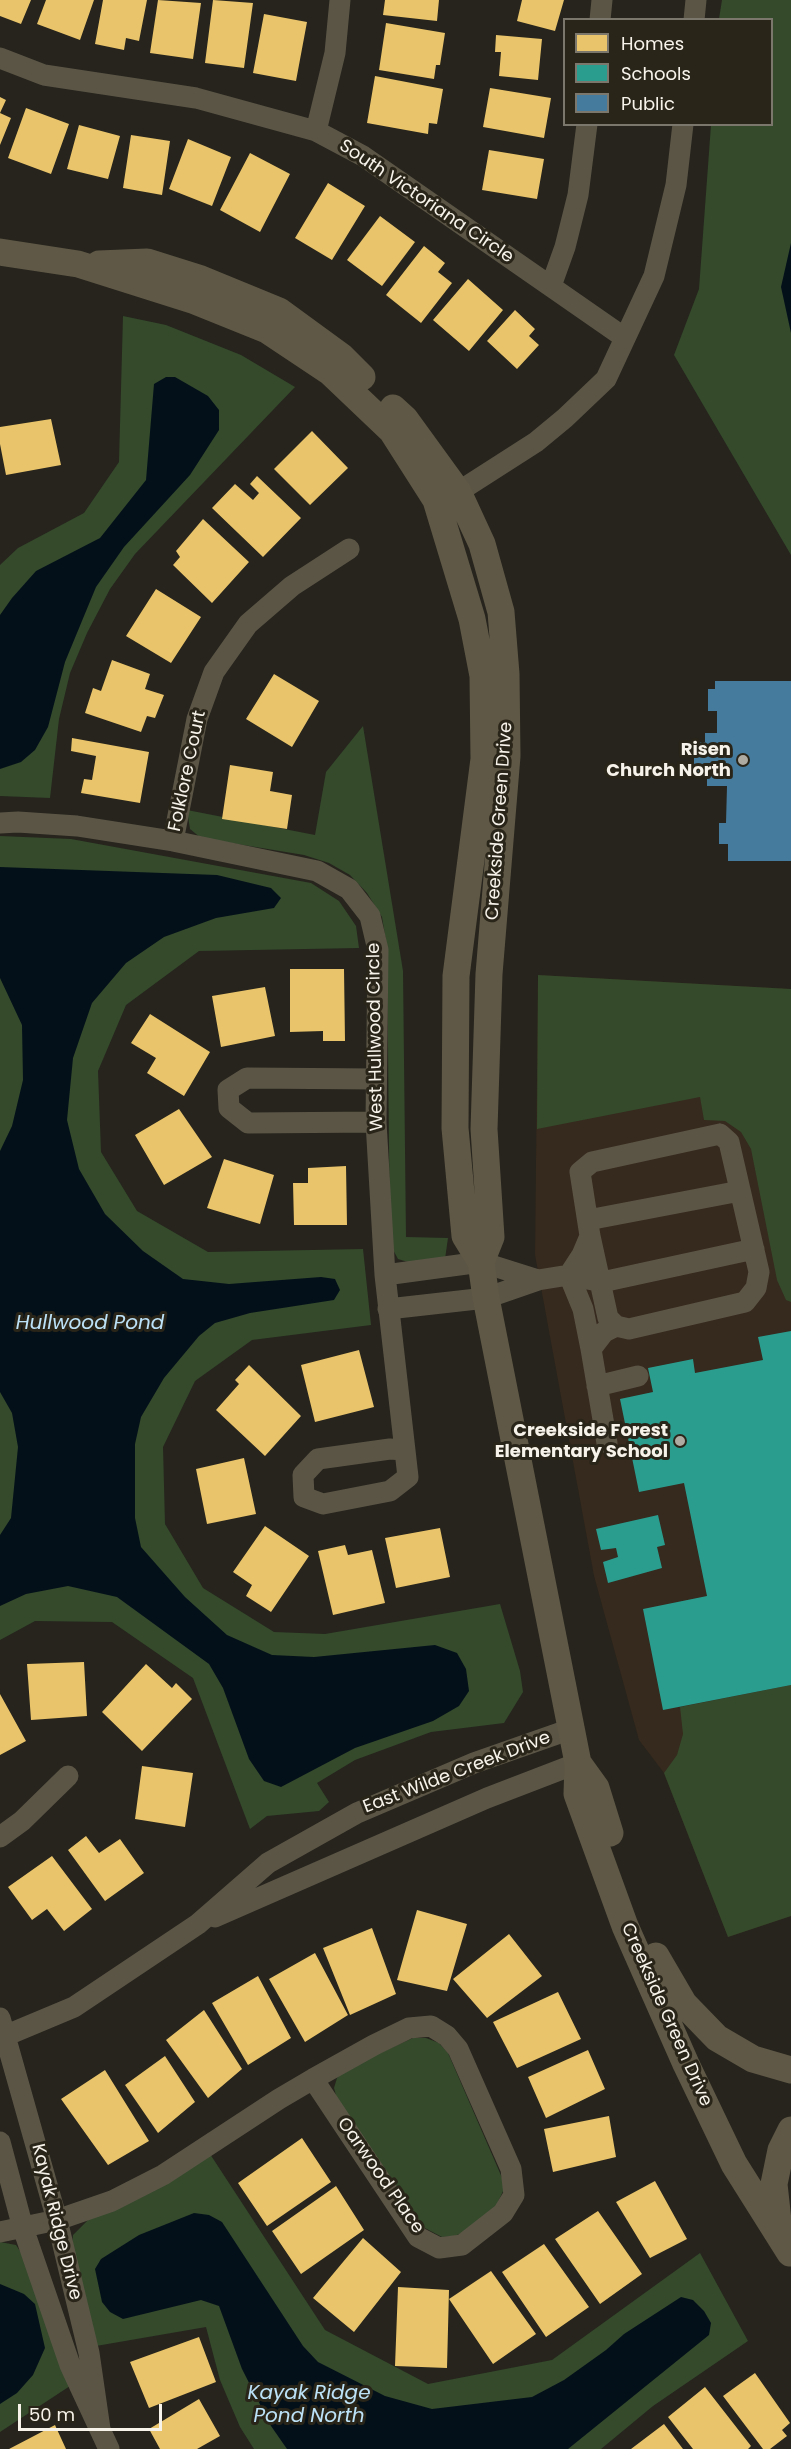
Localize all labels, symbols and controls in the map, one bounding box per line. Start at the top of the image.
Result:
legend [563,18,773,126]
text: Homes [621,31,684,56]
text: Schools [621,61,691,86]
text: Public [621,91,675,116]
street label: South Victoriana Circle [335,136,517,268]
street label: Folklore Court [165,709,211,833]
street label: Creekside Green Drive [482,721,518,921]
place label: Risen Church North [606,739,731,782]
marker: Risen Church North [736,753,750,767]
street label: West Hullwood Circle [364,943,388,1131]
water label: Hullwood Pond [16,1312,164,1336]
place label: Creekside Forest Elementary School [495,1420,668,1462]
marker: Creekside Forest Elementary School [673,1434,687,1448]
street label: East Wilde Creek Drive [360,1727,554,1819]
street label: Creekside Green Drive [616,1920,716,2110]
street label: Oarwood Place [332,2114,428,2238]
street label: Kayak Ridge Drive [26,2142,86,2302]
water label: Kayak Ridge Pond North [247,2382,371,2429]
scale bar [21,2392,165,2430]
text: 50 m [29,2402,75,2427]

